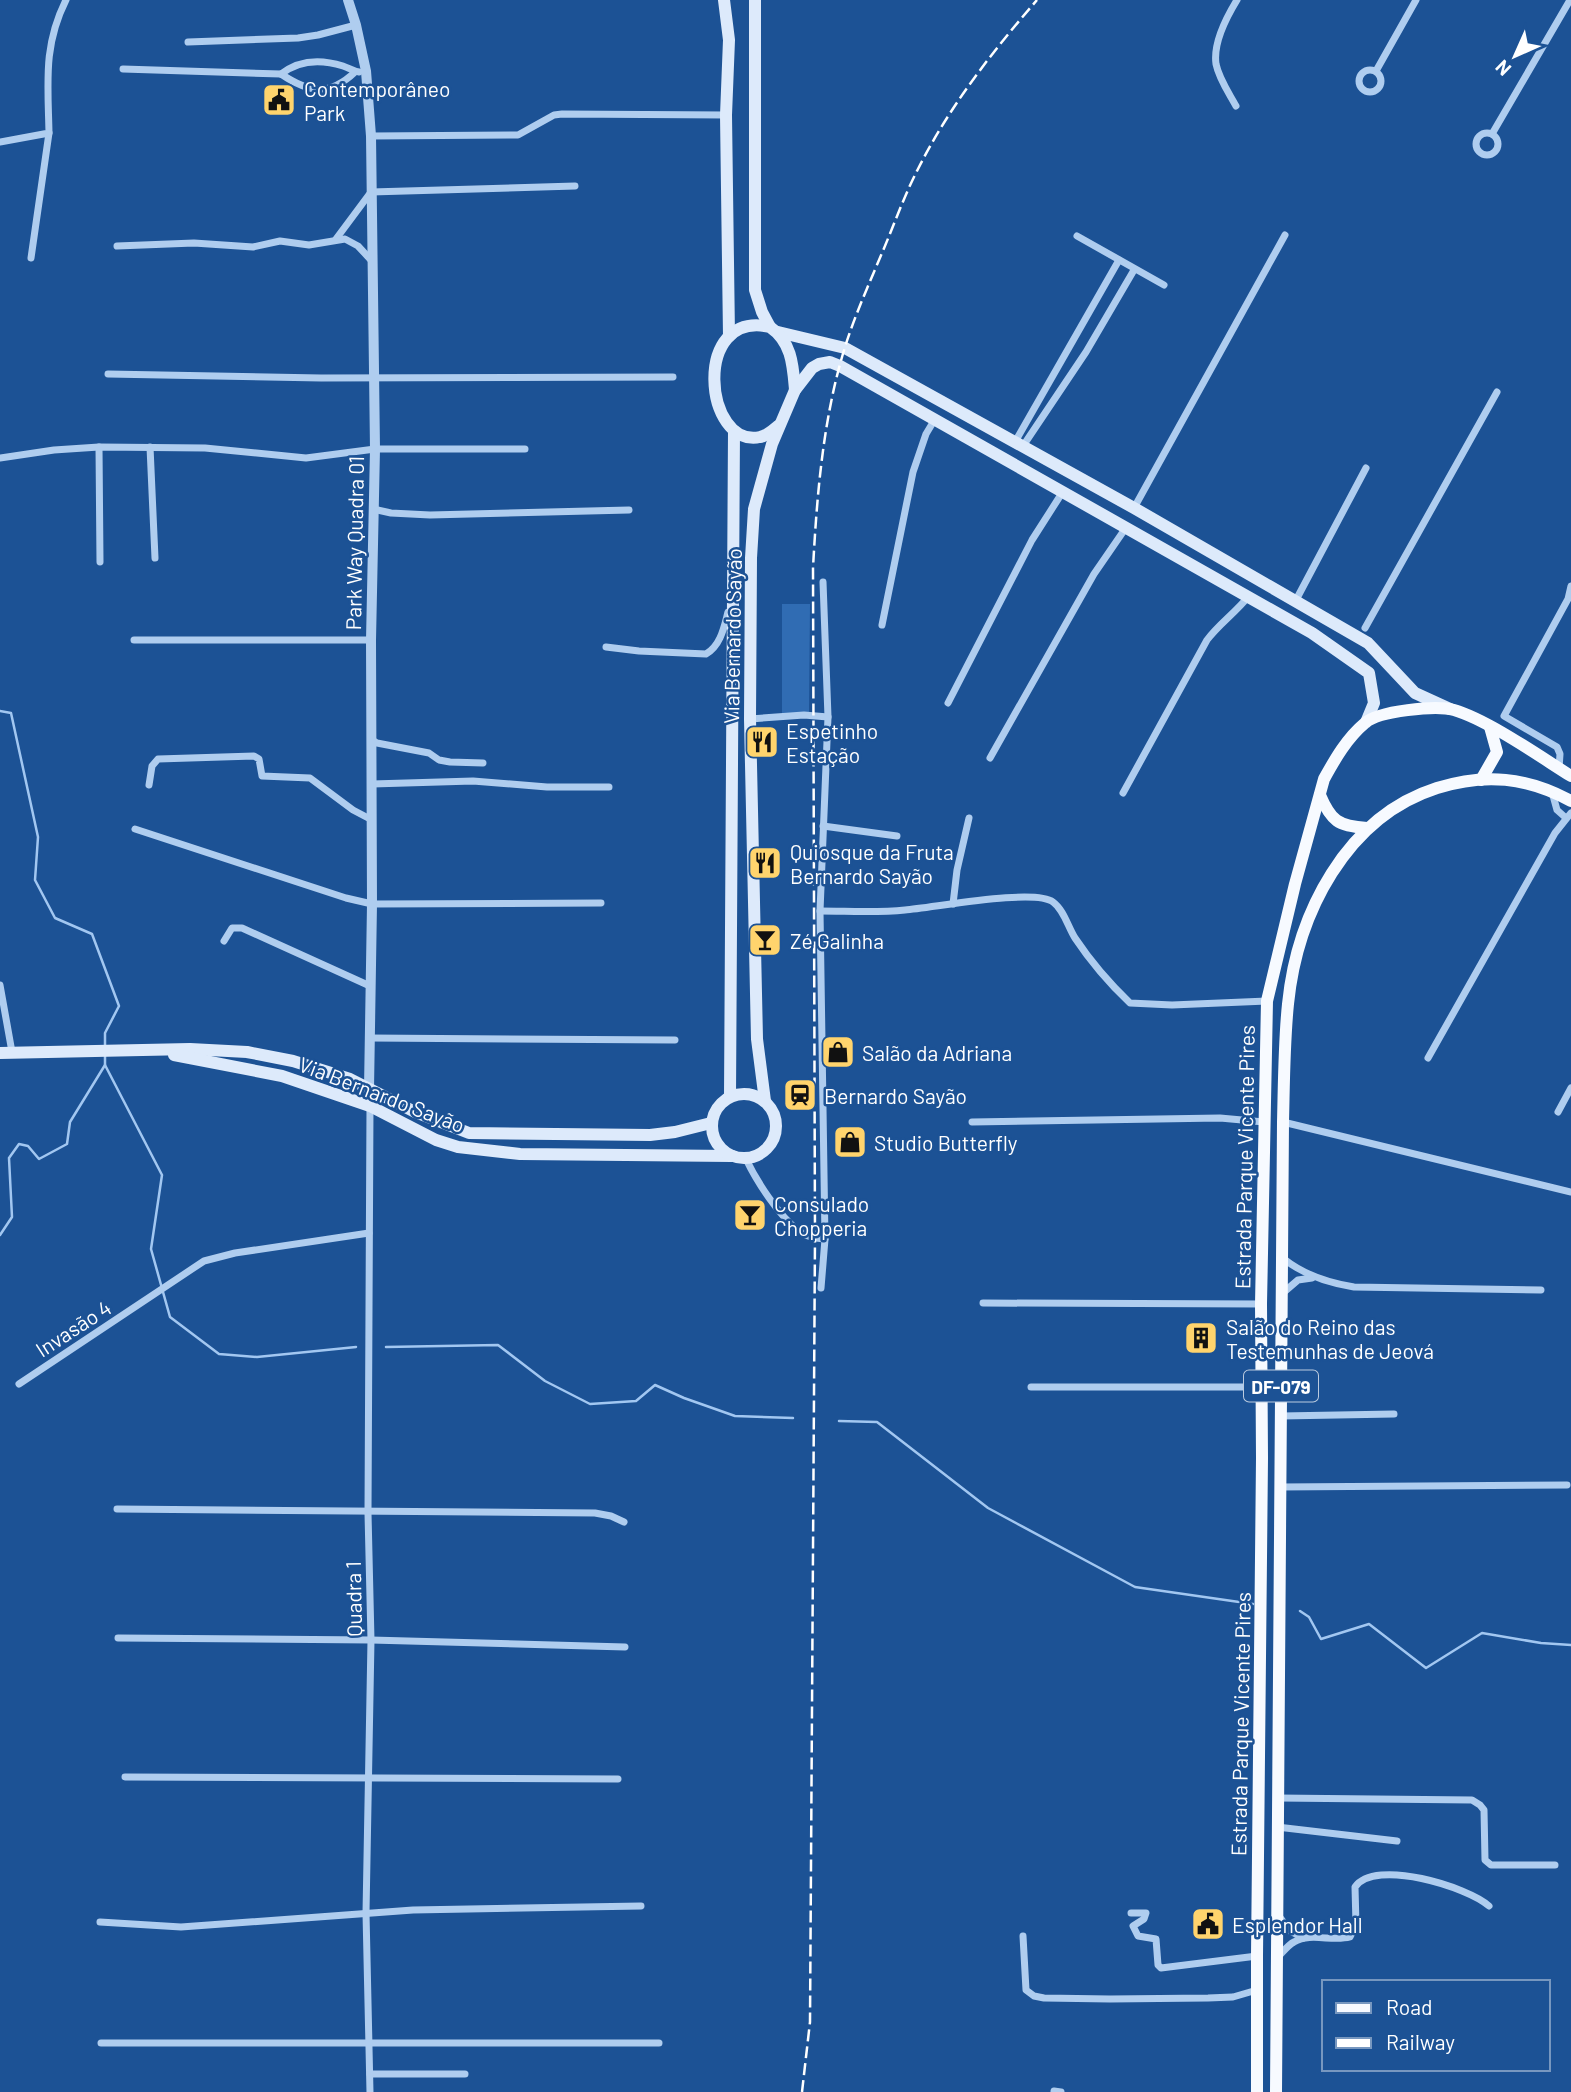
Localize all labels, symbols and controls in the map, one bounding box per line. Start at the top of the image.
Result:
north arrow [1480,21,1550,91]
text: N [1490,56,1515,81]
place label: Contemporâneo Park [304,76,450,125]
public building icon: Contemporâneo Park [260,81,298,119]
street label: Park Way Quadra 01 [340,456,368,630]
street label: Via Bernardo Sayão [718,548,746,724]
place label: Espetinho Estação [786,718,878,767]
restaurant icon: Espetinho Estação [743,723,781,761]
place label: Quiosque da Fruta Bernardo Sayão [790,839,954,888]
restaurant icon: Quiosque da Fruta Bernardo Sayão [746,844,784,882]
bar icon: Zé Galinha [746,921,784,959]
place label: Zé Galinha [790,928,884,953]
street label: Estrada Parque Vicente Pires [1229,1025,1259,1289]
shop icon: Salão da Adriana [819,1033,857,1071]
place label: Salão da Adriana [862,1040,1012,1065]
street label: Via Bernardo Sayão [296,1051,468,1137]
station icon: Bernardo Sayão [781,1076,819,1114]
place label: Bernardo Sayão [824,1083,967,1108]
shop icon: Studio Butterfly [831,1123,869,1161]
place label: Studio Butterfly [874,1130,1018,1155]
place label: Consulado Chopperia [774,1191,869,1240]
bar icon: Consulado Chopperia [731,1196,769,1234]
street label: Invasão 4 [31,1294,115,1362]
place label: Salão do Reino das Testemunhas de Jeová [1226,1314,1434,1363]
building icon: Salão do Reino das Testemunhas de Jeová [1182,1319,1220,1357]
road number: DF-079 [1244,1370,1318,1402]
street label: Quadra 1 [340,1561,366,1637]
street label: Estrada Parque Vicente Pires [1225,1592,1255,1856]
public building icon: Esplendor Hall [1189,1905,1227,1943]
place label: Esplendor Hall [1232,1912,1362,1937]
legend [1322,1980,1550,2071]
text: Road [1386,1994,1432,2019]
text: Railway [1386,2029,1455,2054]

